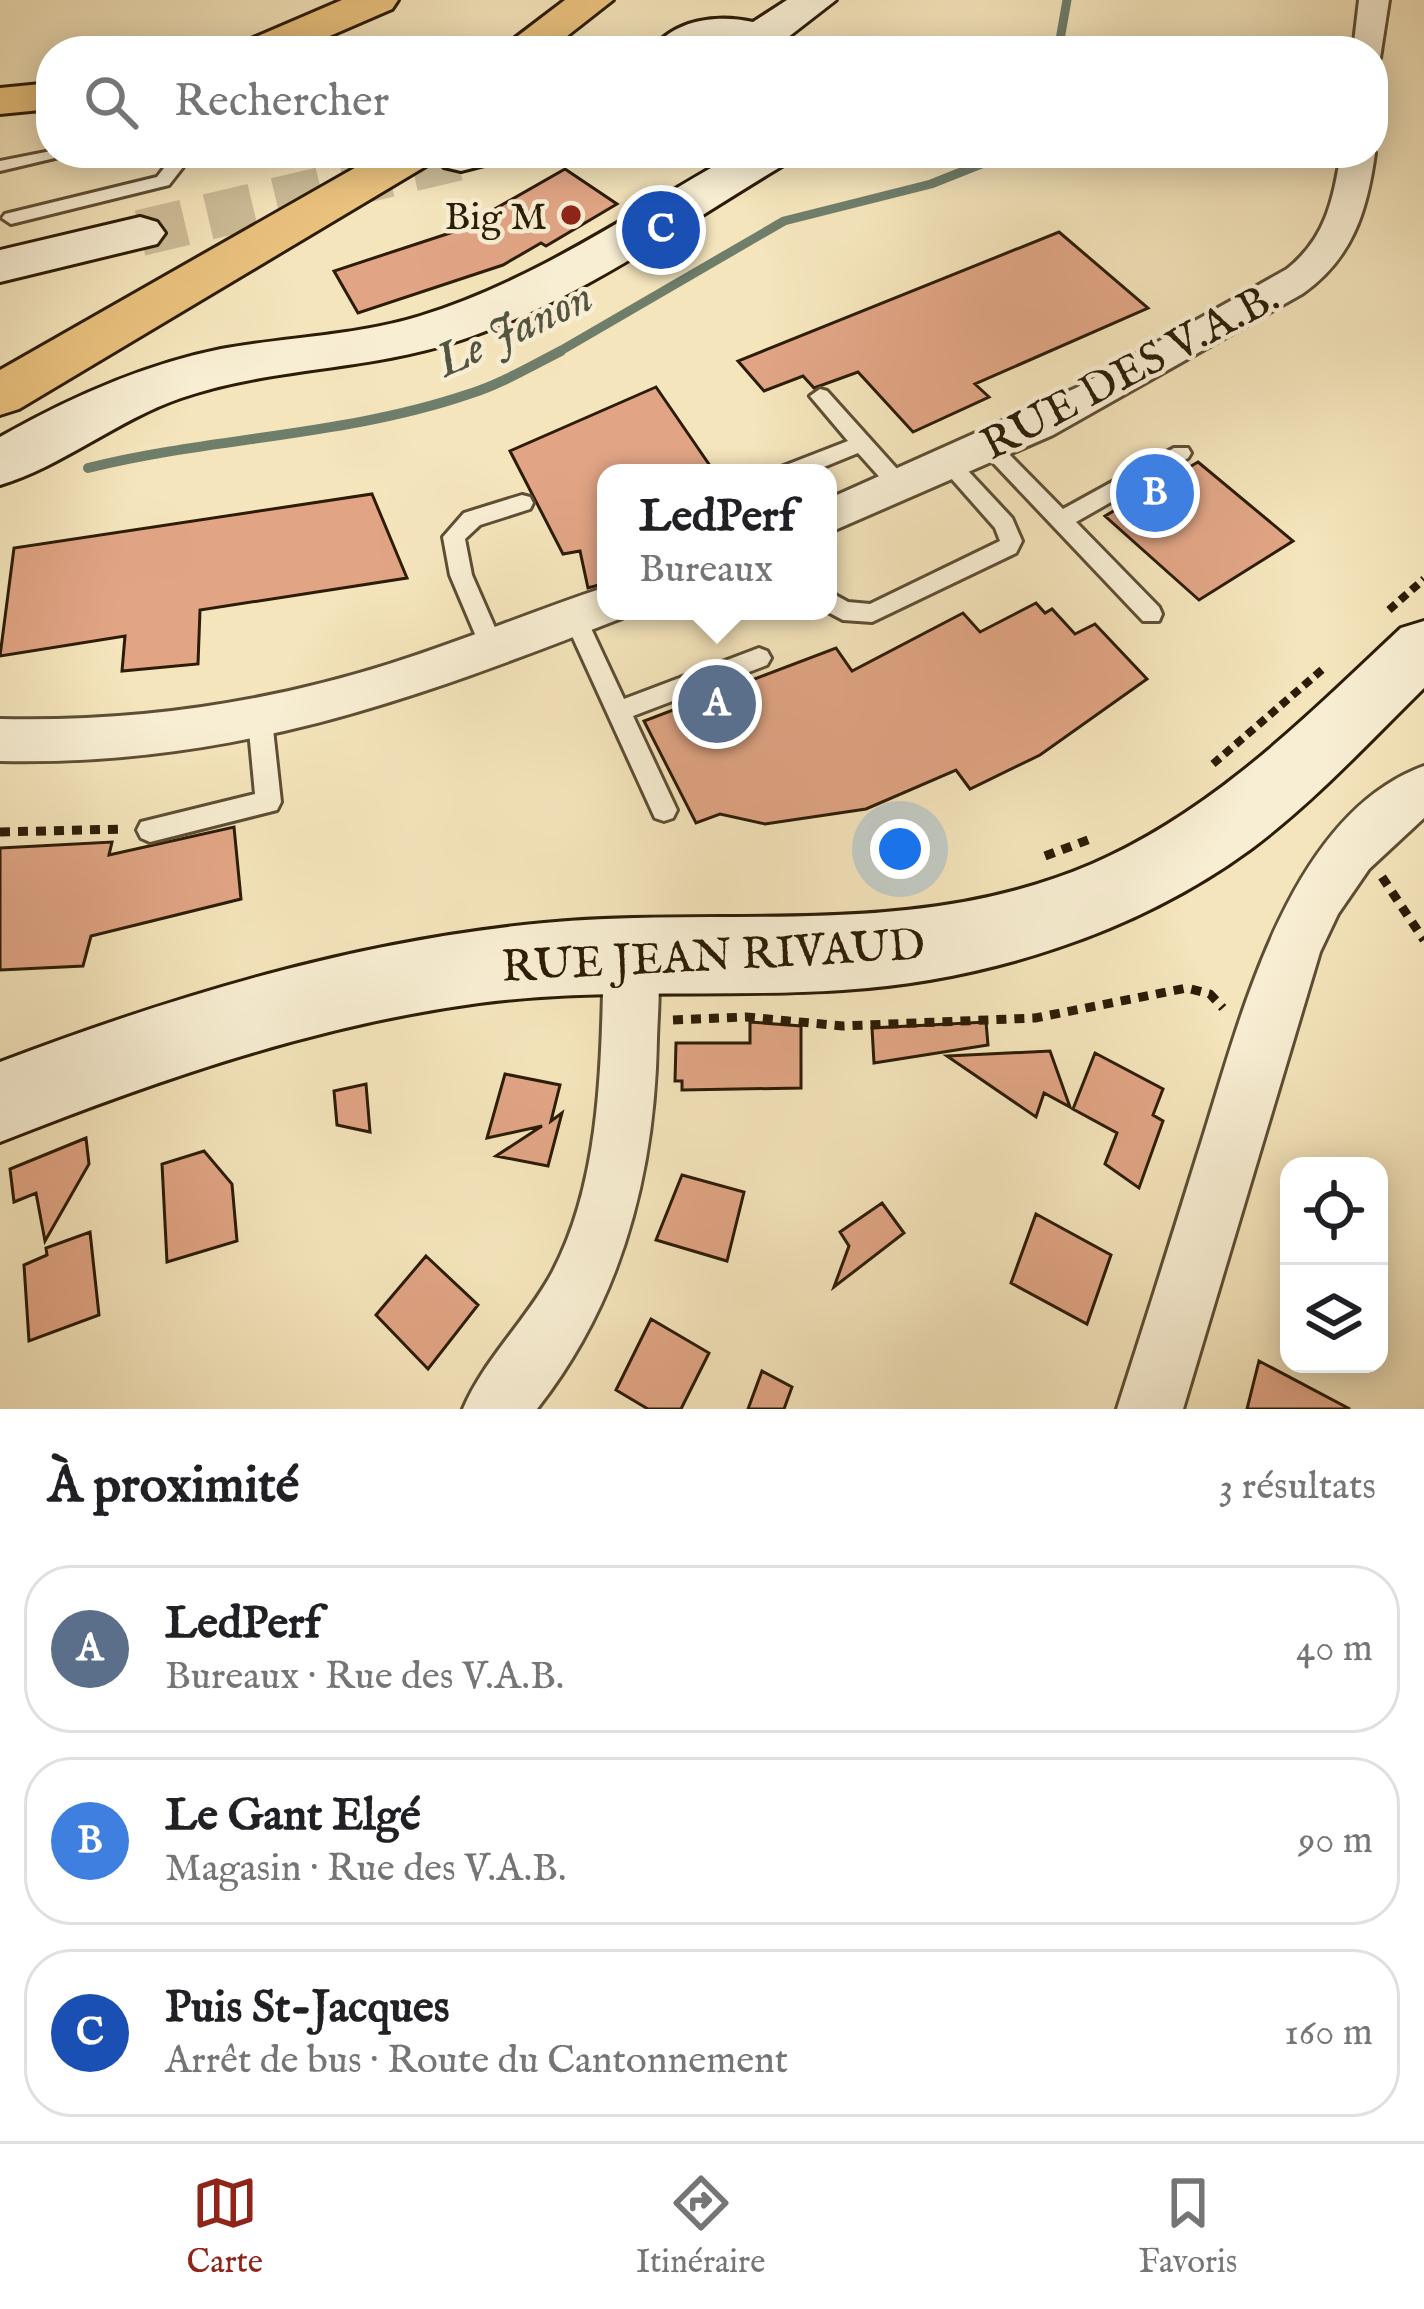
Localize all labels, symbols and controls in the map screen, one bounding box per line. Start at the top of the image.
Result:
search box [36,36,1388,168]
icon: search [78,69,144,135]
text: Rechercher [174,74,389,131]
pin: C [622,185,700,275]
place label: Big M [444,194,547,243]
marker: Big M [558,202,584,228]
water label: Le Janon [425,268,603,394]
street label: RUE DES V.A.B. [972,270,1289,475]
pin: B [1116,448,1194,538]
popup [597,464,837,620]
text: LedPerf [639,489,795,546]
text: Bureaux [639,546,773,595]
pin: A [678,659,756,749]
your location [870,819,930,879]
street label: RUE JEAN RIVAUD [500,918,926,997]
map controls [1280,1157,1388,1373]
button: locate [1280,1157,1388,1265]
button: layers [1280,1265,1388,1373]
text: À proximité [48,1455,299,1520]
text: 3 résultats [1219,1463,1376,1512]
text: LedPerf [165,1596,321,1653]
text: A [77,1625,103,1674]
text: 40 m [1296,1625,1373,1674]
text: Bureaux · Rue des V.A.B. [165,1653,564,1702]
text: Le Gant Elgé [165,1788,421,1845]
text: B [77,1817,103,1866]
text: 90 m [1298,1817,1373,1866]
text: Magasin · Rue des V.A.B. [165,1845,566,1894]
text: Puis St-Jacques [165,1980,449,2037]
text: C [76,2009,104,2058]
text: 160 m [1284,2009,1373,2058]
text: Arrêt de bus · Route du Cantonnement [165,2037,788,2086]
tab: Carte [187,2170,263,2284]
tab: Itinéraire [636,2170,765,2284]
tab: Favoris [1139,2170,1237,2284]

